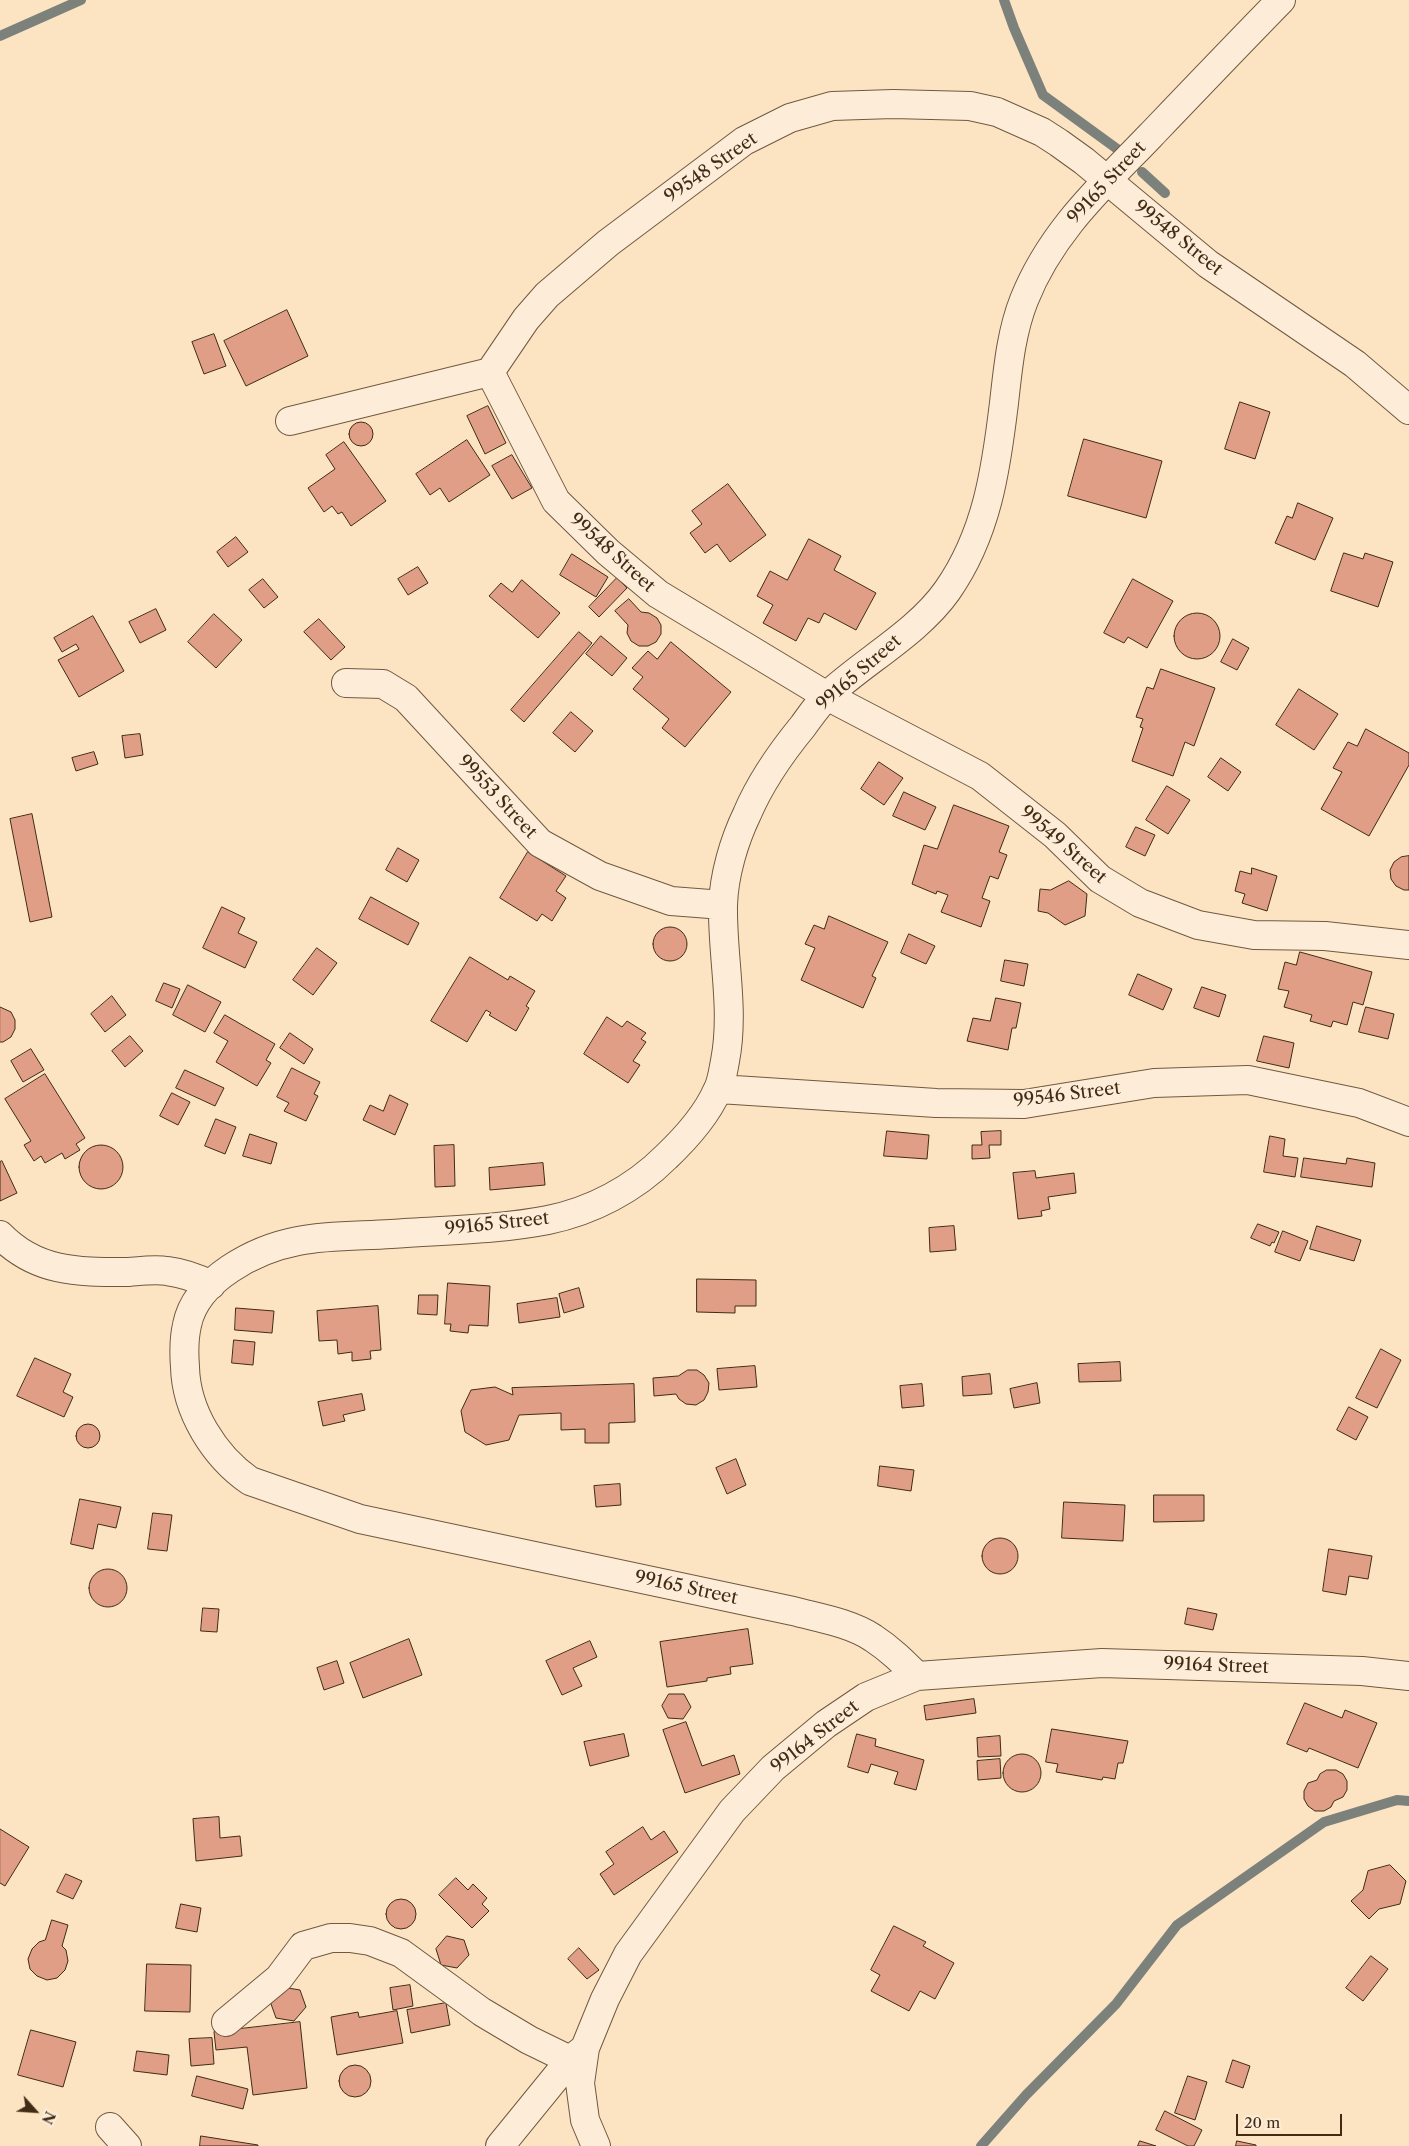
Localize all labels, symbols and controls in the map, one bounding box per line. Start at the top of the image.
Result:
street label: 99548 Street [661,128,761,208]
street label: 99165 Street [1063,137,1151,229]
street label: 99548 Street [1129,196,1227,280]
street label: 99548 Street [565,509,659,597]
street label: 99165 Street [812,630,906,716]
street label: 99553 Street [453,751,541,843]
street label: 99549 Street [1015,802,1111,888]
street label: 99546 Street [1012,1078,1122,1112]
street label: 99165 Street [444,1208,550,1240]
street label: 99165 Street [633,1567,739,1609]
street label: 99164 Street [1163,1653,1269,1679]
street label: 99164 Street [767,1696,863,1778]
north arrow [10,2086,60,2136]
scale bar [1239,2104,1345,2136]
text: N [38,2108,59,2127]
text: 20 m [1244,2113,1280,2132]

